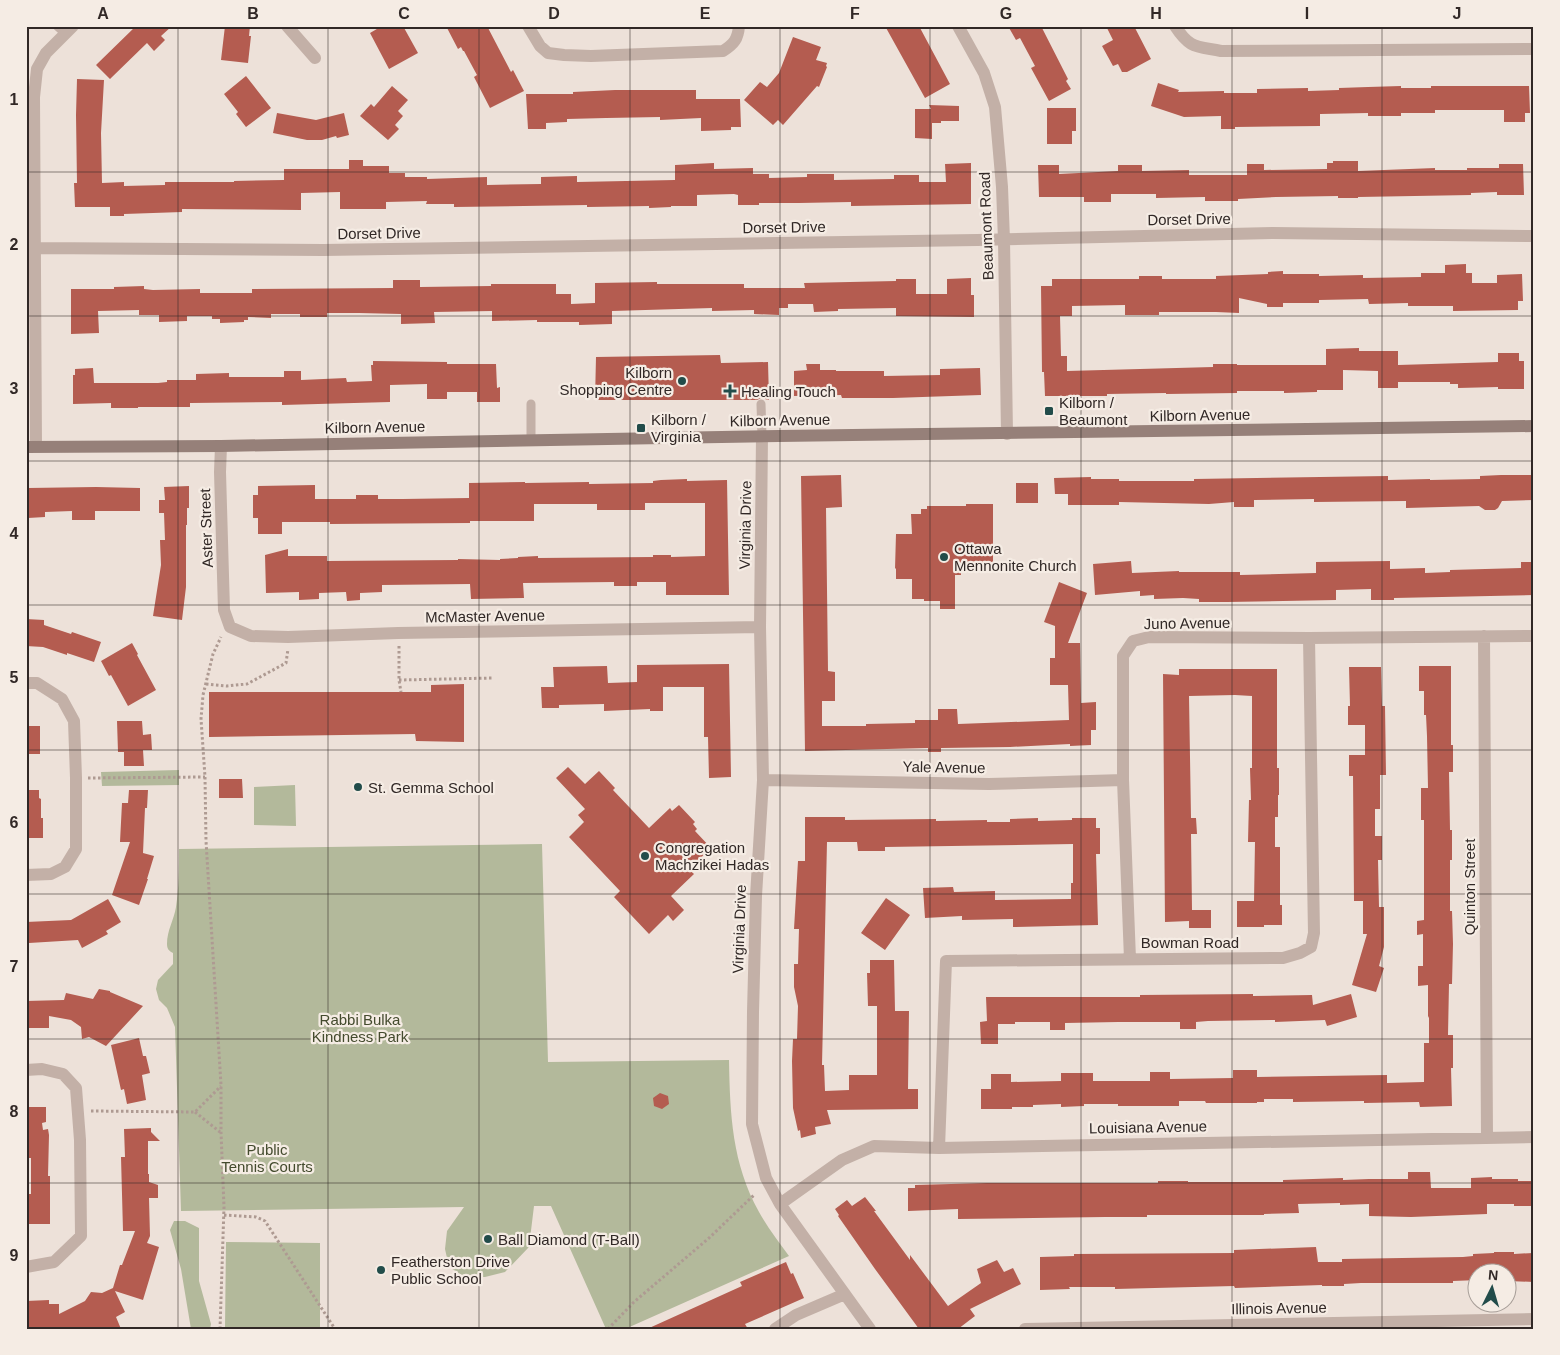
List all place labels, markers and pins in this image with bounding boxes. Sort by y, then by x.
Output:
place label: Kilborn Shopping Centre [559,364,672,398]
marker: Kilborn Shopping Centre [676,375,688,387]
place label: Healing Touch [741,383,836,400]
marker: Healing Touch [723,384,737,398]
place label: Kilborn / Beaumont [1059,394,1128,428]
marker: Kilborn / Beaumont [1043,405,1055,417]
place label: Kilborn / Virginia [651,411,707,445]
marker: Kilborn / Virginia [635,422,647,434]
place label: Ottawa Mennonite Church [954,540,1077,574]
marker: Ottawa Mennonite Church [938,551,950,563]
place label: St. Gemma School [368,779,494,796]
marker: St. Gemma School [352,781,364,793]
place label: Congregation Machzikei Hadas [655,839,769,873]
marker: Congregation Machzikei Hadas [639,850,651,862]
place label: Ball Diamond (T-Ball) [498,1231,640,1248]
marker: Ball Diamond (T-Ball) [482,1233,494,1245]
place label: Featherston Drive Public School [391,1253,510,1287]
marker: Featherston Drive Public School [375,1264,387,1276]

